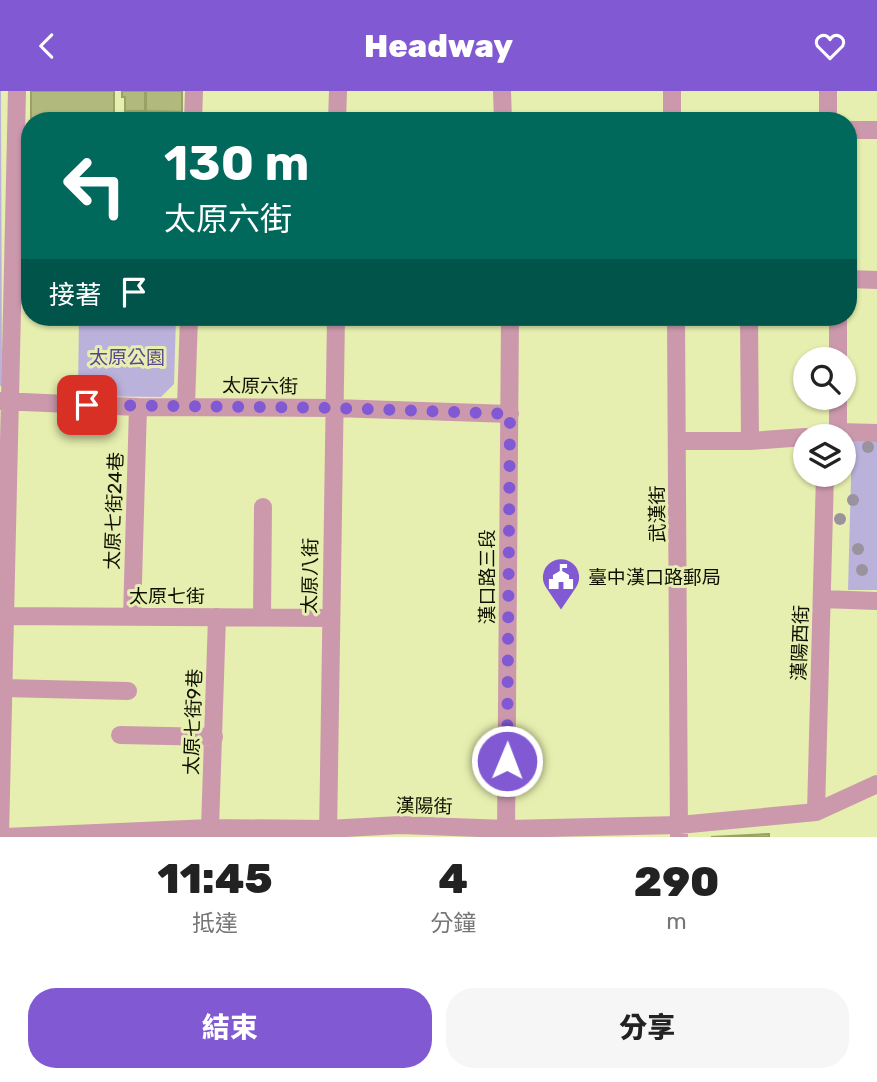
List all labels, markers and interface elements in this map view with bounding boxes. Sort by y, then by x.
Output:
icon: back [28,27,66,65]
text: Headway [364,27,513,65]
icon: heart [811,27,849,65]
text: 130 m [164,134,309,192]
icon: left [49,140,140,231]
text: 太原六街 [164,200,292,238]
icon: arrive [115,273,153,311]
text: 接著 [49,280,101,311]
park label: 太原公園 [89,346,165,369]
map controls [793,347,856,487]
button: search [793,347,856,410]
street label: 太原六街 [222,374,298,398]
pin [57,375,117,435]
icon: arrive [68,386,106,424]
button: layers [793,424,856,487]
street label: 太原七街24巷 [100,452,128,570]
street label: 武漢街 [646,485,669,543]
street label: 漢口路三段 [476,529,499,625]
street label: 太原八街 [298,538,322,614]
public building icon: 臺中漢口路郵局 [540,556,582,611]
place label: 臺中漢口路郵局 [588,566,721,589]
street label: 太原七街 [129,585,205,608]
street label: 漢陽西街 [787,605,813,681]
street label: 太原七街9巷 [180,668,206,776]
position arrow [470,724,544,798]
street label: 漢陽街 [395,794,453,818]
text: 11:45 [158,854,273,904]
text: 4 [438,854,468,904]
text: 290 [634,857,719,907]
text: m [666,907,687,935]
text: 抵達 [192,909,238,937]
text: 分鐘 [430,909,476,937]
button: 結束 [28,988,432,1068]
button: 分享 [446,988,849,1068]

